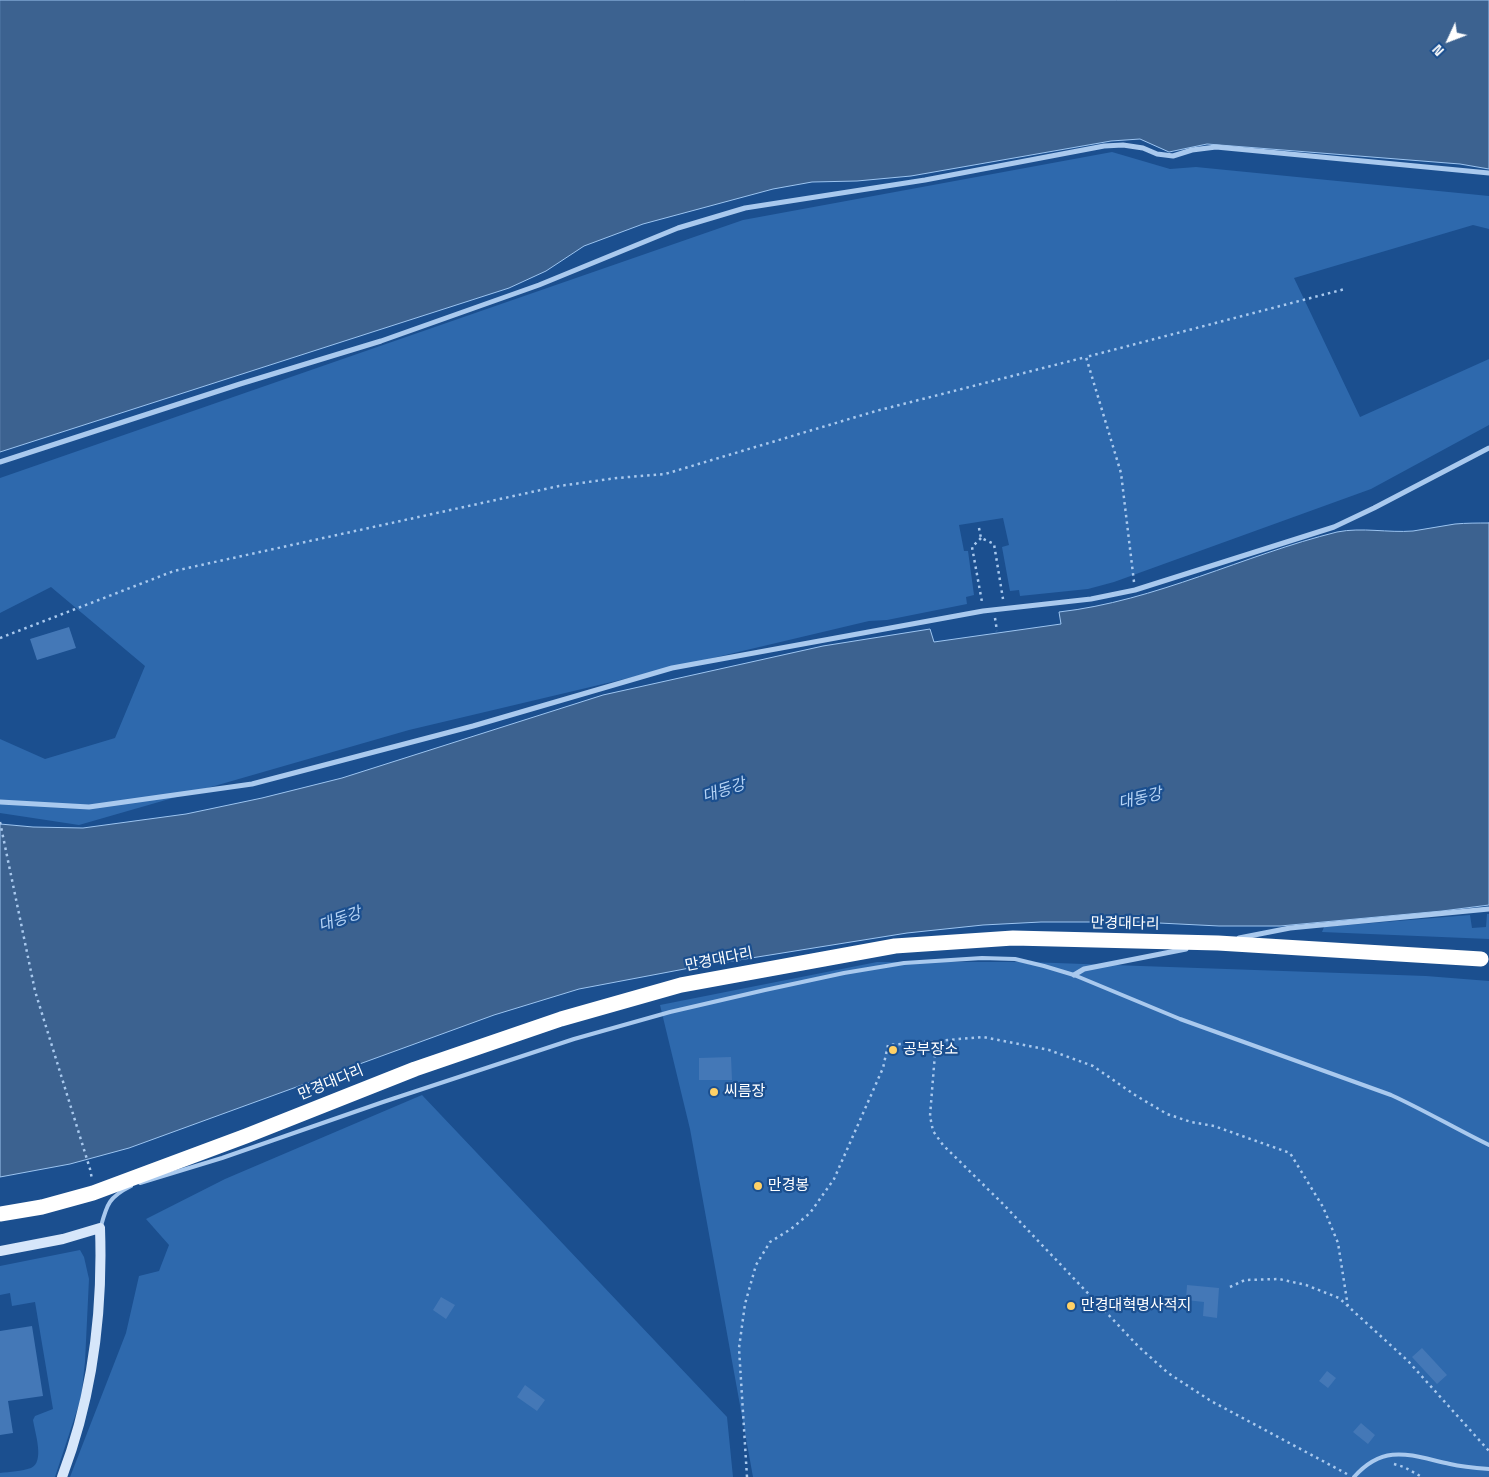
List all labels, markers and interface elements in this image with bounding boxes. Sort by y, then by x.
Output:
north arrow [1424,15,1474,65]
text: N [1428,41,1448,60]
water label: 대동강 [700,775,748,807]
water label: 대동강 [1116,785,1164,813]
water label: 대동강 [316,904,364,936]
street label: 만경대다리 [1090,914,1160,934]
street label: 만경대다리 [683,945,755,975]
place label: 공부장소 [903,1041,958,1059]
marker: 공부장소 [887,1044,899,1056]
street label: 만경대다리 [296,1062,366,1104]
place label: 씨름장 [724,1083,765,1101]
marker: 씨름장 [708,1086,720,1098]
place label: 만경봉 [768,1177,809,1195]
marker: 만경봉 [752,1180,764,1192]
place label: 만경대혁명사적지 [1081,1297,1191,1315]
marker: 만경대혁명사적지 [1065,1300,1077,1312]

